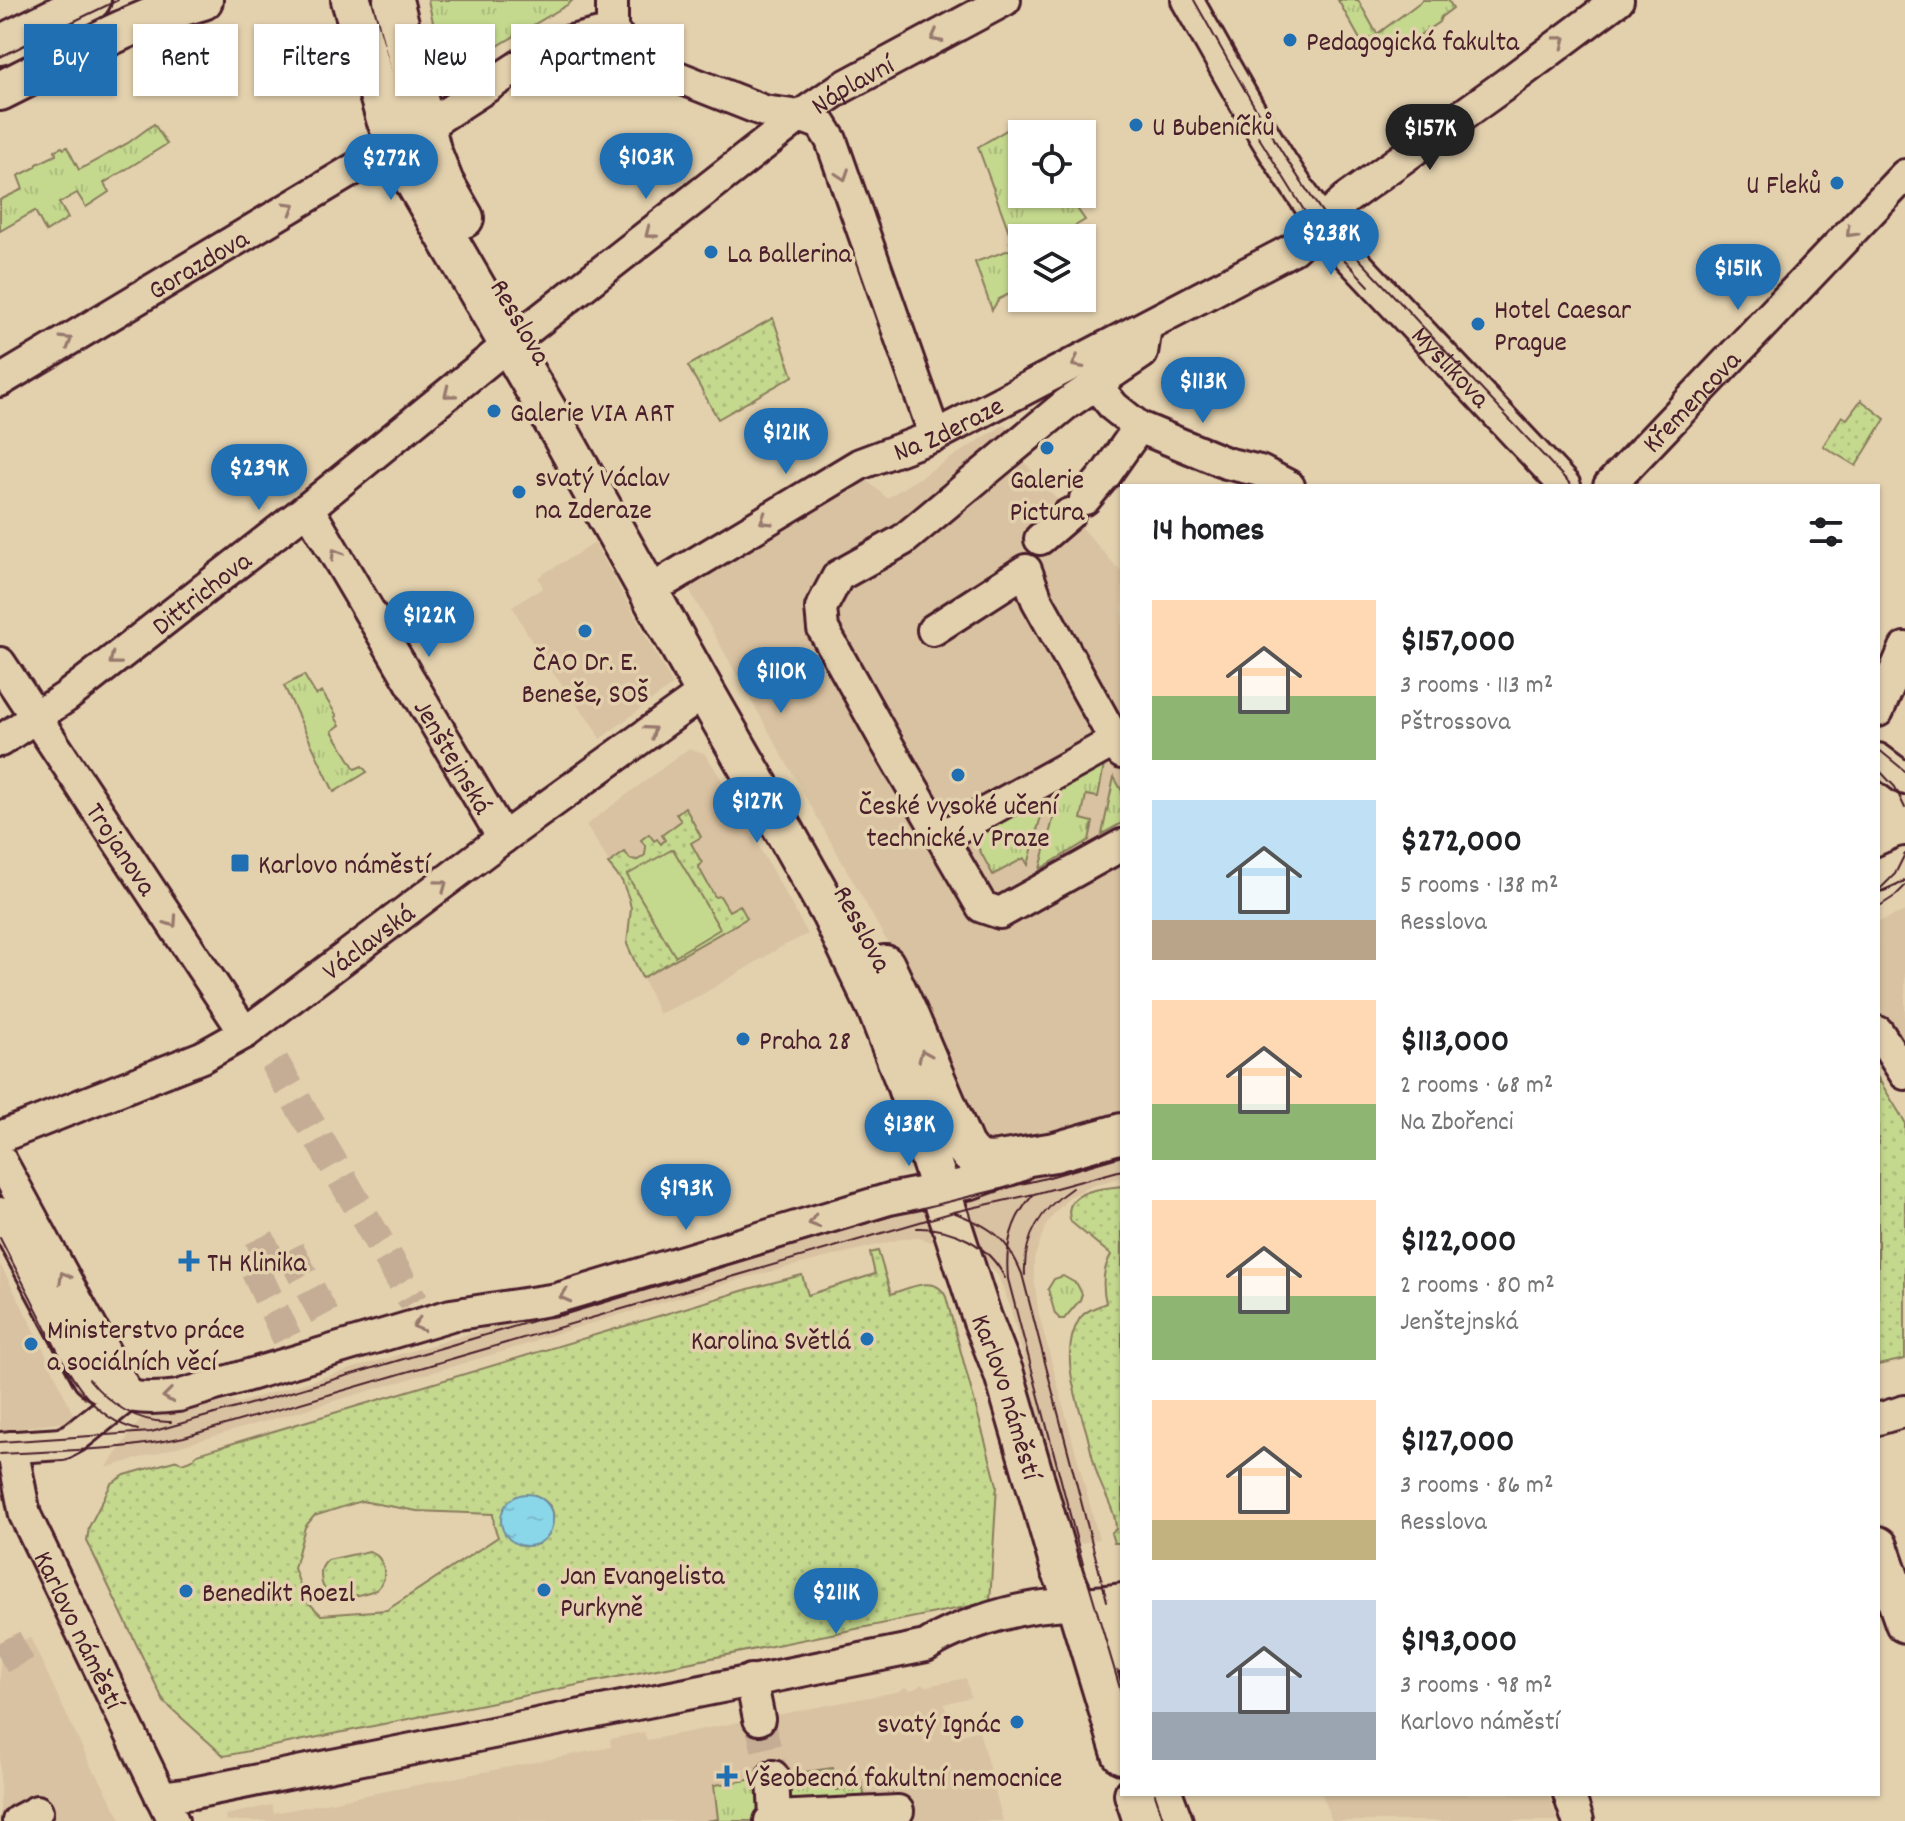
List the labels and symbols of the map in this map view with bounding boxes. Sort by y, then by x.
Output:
place label: Pedagogická fakulta [1306,25,1520,65]
one-way arrow [931,27,945,43]
marker: Pedagogická fakulta [1281,31,1299,49]
one-way arrow [1552,37,1567,51]
street label: Náplavní [805,47,904,127]
pin: $157K [1374,104,1486,172]
place label: U Bubeníčků [1152,110,1275,150]
marker: U Bubeníčků [1127,116,1145,134]
pin: $103K [590,133,702,201]
pin: $272K [335,134,447,202]
one-way arrow [833,167,850,181]
place label: U Fleků [1746,168,1821,208]
marker: U Fleků [1828,174,1846,192]
one-way arrow [281,202,296,217]
pin: $238K [1275,209,1387,277]
street label: Gorazdova [142,221,259,313]
one-way arrow [644,223,659,237]
one-way arrow [1846,223,1861,237]
place label: La Ballerina [727,237,852,277]
marker: La Ballerina [702,243,720,261]
pin: $151K [1682,244,1794,312]
street label: Resslova [477,273,559,375]
place label: Hotel Caesar Prague [1494,293,1632,365]
marker: Hotel Caesar Prague [1469,315,1487,333]
street label: Myslíkova [1399,319,1498,420]
one-way arrow [58,335,73,351]
street label: Křemencova [1635,343,1753,464]
one-way arrow [1071,353,1085,368]
pin: $113K [1147,357,1259,425]
one-way arrow [443,384,458,398]
street label: Na Zderaze [889,389,1012,475]
place label: Galerie VIA ART [510,396,674,436]
marker: Galerie VIA ART [485,402,503,420]
pin: $121K [730,408,842,476]
marker: Galerie Pictura [1038,439,1056,457]
pin: $239K [203,444,315,512]
place label: svatý Václav na Zderaze [535,461,670,533]
place label: Galerie Pictura [1009,463,1085,535]
marker: svatý Václav na Zderaze [510,483,528,501]
one-way arrow [759,511,774,526]
street label: Dittrichova [145,544,263,648]
one-way arrow [330,548,345,563]
pin: $122K [373,591,485,659]
marker: ČAO Dr. E. Beneše, SOŠ [576,622,594,640]
place label: ČAO Dr. E. Beneše, SOŠ [522,645,648,717]
pin: $110K [725,647,837,715]
one-way arrow [108,650,123,664]
street label: Jenštejnská [400,693,500,824]
one-way arrow [642,726,657,741]
marker: České vysoké učení technické v Praze [949,766,967,784]
pin: $127K [701,777,813,845]
place label: České vysoké učení technické v Praze [859,789,1059,861]
street label: Trojanova [73,796,164,906]
place label: Karlovo náměstí [258,848,431,888]
marker: Karlovo náměstí [229,852,251,874]
one-way arrow [433,880,447,894]
street label: Resslova [820,880,900,982]
street label: Václavská [316,896,425,993]
one-way arrow [162,914,177,928]
place label: Praha 28 [759,1024,851,1064]
marker: Praha 28 [734,1030,752,1048]
one-way arrow [918,1049,934,1063]
pin: $138K [853,1100,965,1168]
pin: $193K [630,1164,742,1232]
one-way arrow [808,1213,821,1229]
place label: TH Klinika [207,1246,307,1286]
marker: TH Klinika [178,1250,200,1272]
one-way arrow [59,1271,74,1285]
one-way arrow [558,1287,572,1304]
street label: Karlovo náměstí [958,1309,1049,1487]
place label: Ministerstvo práce a sociálních věcí [47,1313,245,1385]
one-way arrow [411,1316,425,1332]
place label: Karolina Světlá [691,1324,851,1364]
marker: Karolina Světlá [858,1330,876,1348]
marker: Ministerstvo práce a sociálních věcí [22,1335,40,1353]
one-way arrow [161,1388,174,1405]
street label: Karlovo náměstí [20,1545,132,1719]
place label: Jan Evangelista Purkyně [560,1559,726,1631]
pin: $211K [780,1568,892,1636]
place label: Benedikt Roezl [202,1576,355,1616]
marker: Jan Evangelista Purkyně [535,1581,553,1599]
marker: Benedikt Roezl [177,1582,195,1600]
place label: svatý Ignác [877,1707,1001,1747]
marker: svatý Ignác [1008,1713,1026,1731]
place label: Všeobecná fakultní nemocnice [745,1761,1062,1801]
marker: Všeobecná fakultní nemocnice [716,1765,738,1787]

